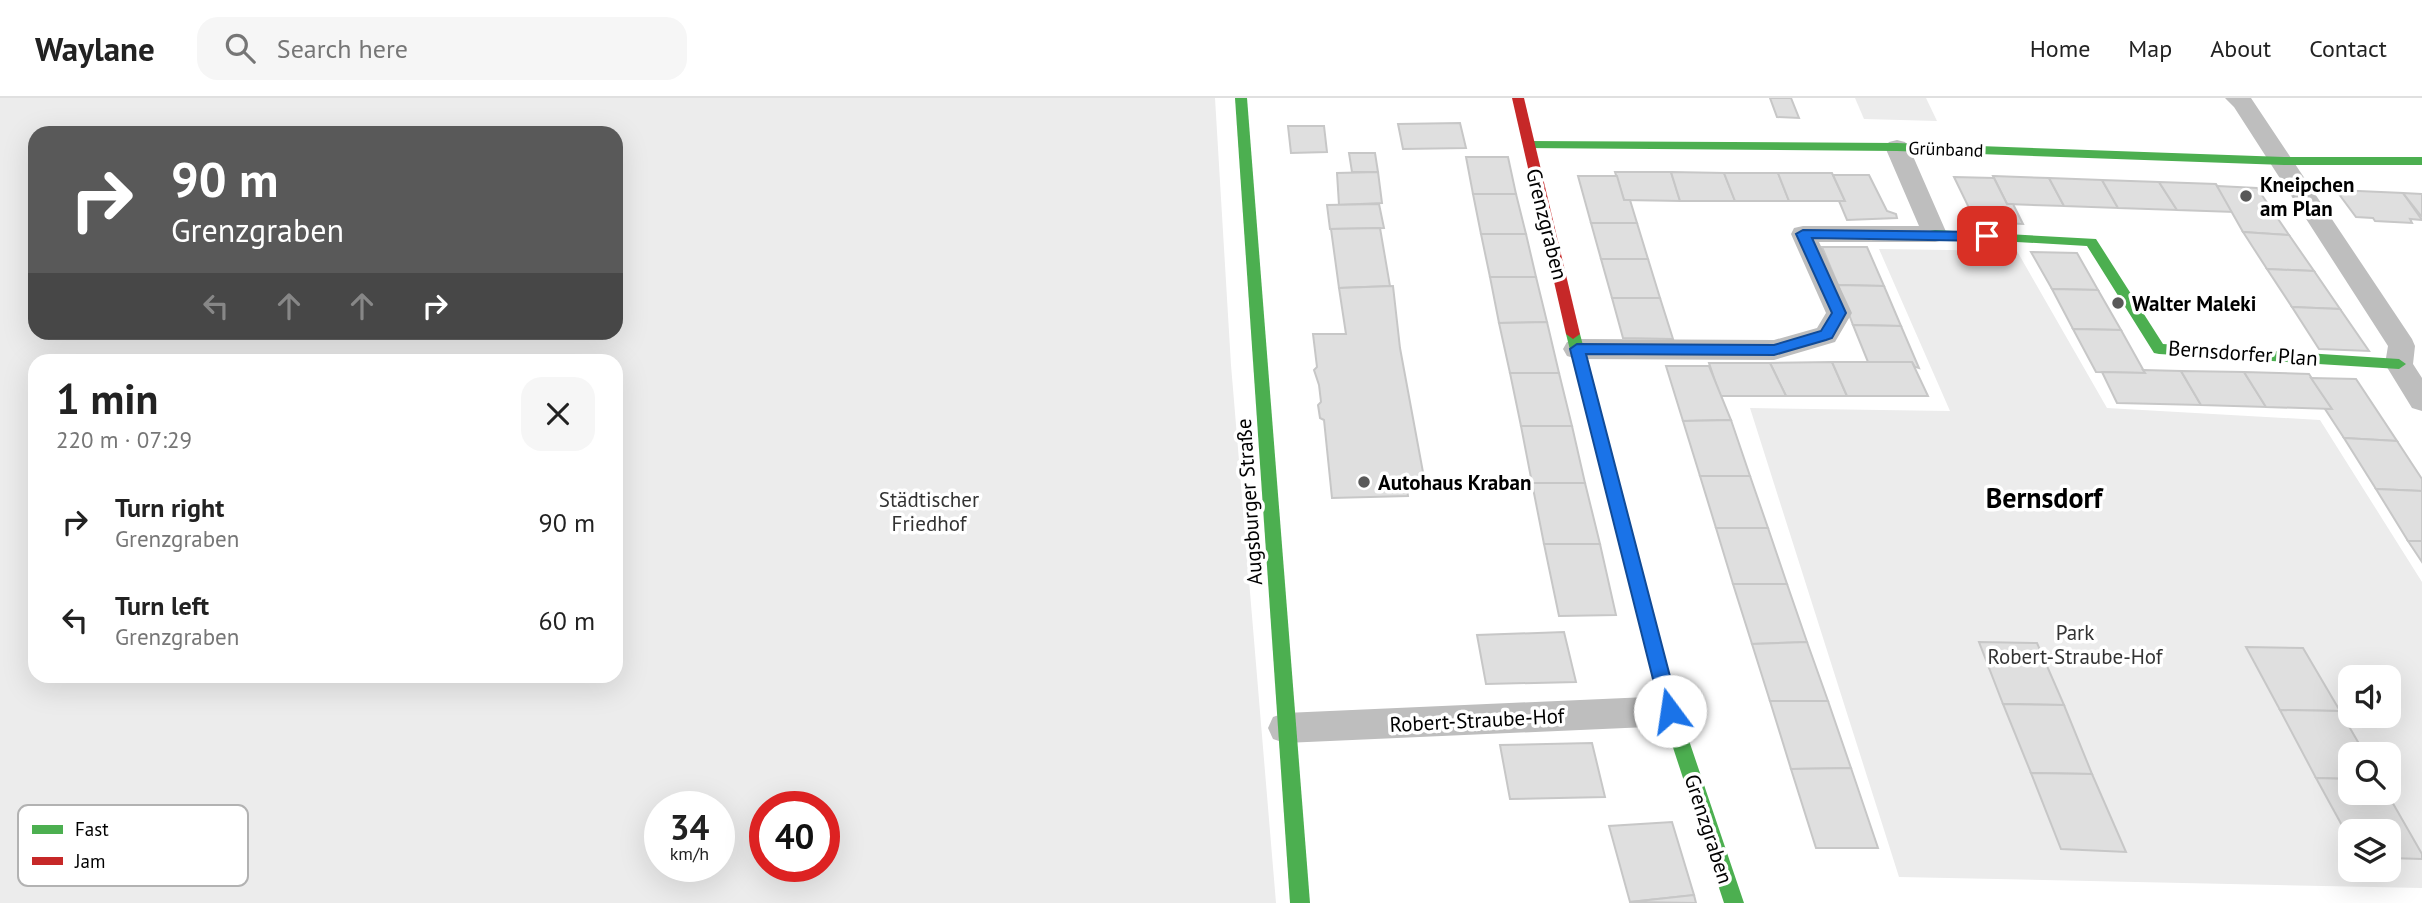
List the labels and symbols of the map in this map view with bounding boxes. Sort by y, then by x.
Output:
street label: Grünband [1908,136,1984,162]
street label: Grenzgraben [1520,166,1574,282]
place label: Kneipchen am Plan [2260,171,2354,222]
marker: Kneipchen am Plan [2238,188,2254,204]
pin [1957,206,2017,266]
place label: Walter Maleki [2132,290,2256,317]
marker: Walter Maleki [2110,295,2126,311]
street label: Bernsdorfer Plan [2167,334,2319,372]
street label: Augsburger Straße [1230,418,1268,586]
place label: Autohaus Kraban [1378,469,1531,496]
marker: Autohaus Kraban [1356,474,1372,490]
district label: Bernsdorf [1986,479,2104,516]
park label: Städtischer Friedhof [879,486,979,537]
park label: Park Robert-Straube-Hof [1987,619,2164,670]
position arrow [1633,674,1707,748]
street label: Robert-Straube-Hof [1389,702,1566,738]
street label: Grenzgraben [1679,771,1739,887]
speed limit sign: 40 [749,791,840,882]
legend [18,805,248,886]
text: Fast [75,817,109,841]
text: Jam [74,849,105,873]

